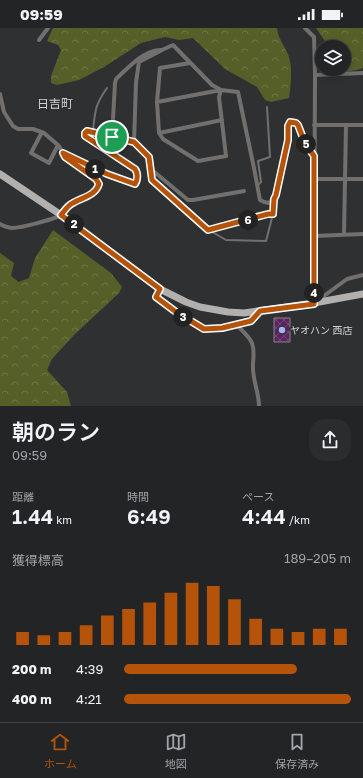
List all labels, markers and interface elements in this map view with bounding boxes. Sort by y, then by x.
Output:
text: 09:59 [20,5,63,23]
map controls [315,40,351,76]
button: layers [315,40,351,76]
district label: 日吉町 [37,96,73,111]
pin [95,120,129,154]
icon: arrive [101,126,123,148]
pin: 5 [296,134,316,154]
text: 5 [303,137,309,150]
pin: 1 [85,159,105,179]
text: 1 [92,162,98,175]
pin: 6 [238,210,258,230]
text: 6 [245,213,252,226]
pin: 2 [64,214,84,234]
text: 2 [71,217,77,230]
pin: 4 [304,283,324,303]
text: 4 [311,286,317,299]
pin: 3 [173,307,193,327]
text: 3 [180,310,186,323]
place label: ヤオハン 西店 [290,324,353,336]
marker: ヤオハン 西店 [277,325,287,335]
text: 朝のラン [12,418,100,445]
button: share [309,419,351,461]
text: 09:59 [12,447,47,463]
text: 距離 [12,490,34,503]
text: 時間 [127,490,149,503]
text: ペース [242,490,274,503]
text: 1.44 [12,504,53,528]
text: 6:49 [127,504,171,528]
text: 4:44 [242,504,286,528]
text: km [53,513,72,526]
text: /km [286,513,310,526]
text: 189–205 m [284,550,351,566]
text: 獲得標高 [12,552,64,568]
text: 200 m [12,661,51,677]
text: 4:39 [76,661,103,677]
text: 400 m [12,691,52,707]
text: 4:21 [76,691,102,707]
tab: ホーム [44,731,77,771]
tab: 地図 [165,731,187,771]
tab: 保存済み [275,731,319,771]

